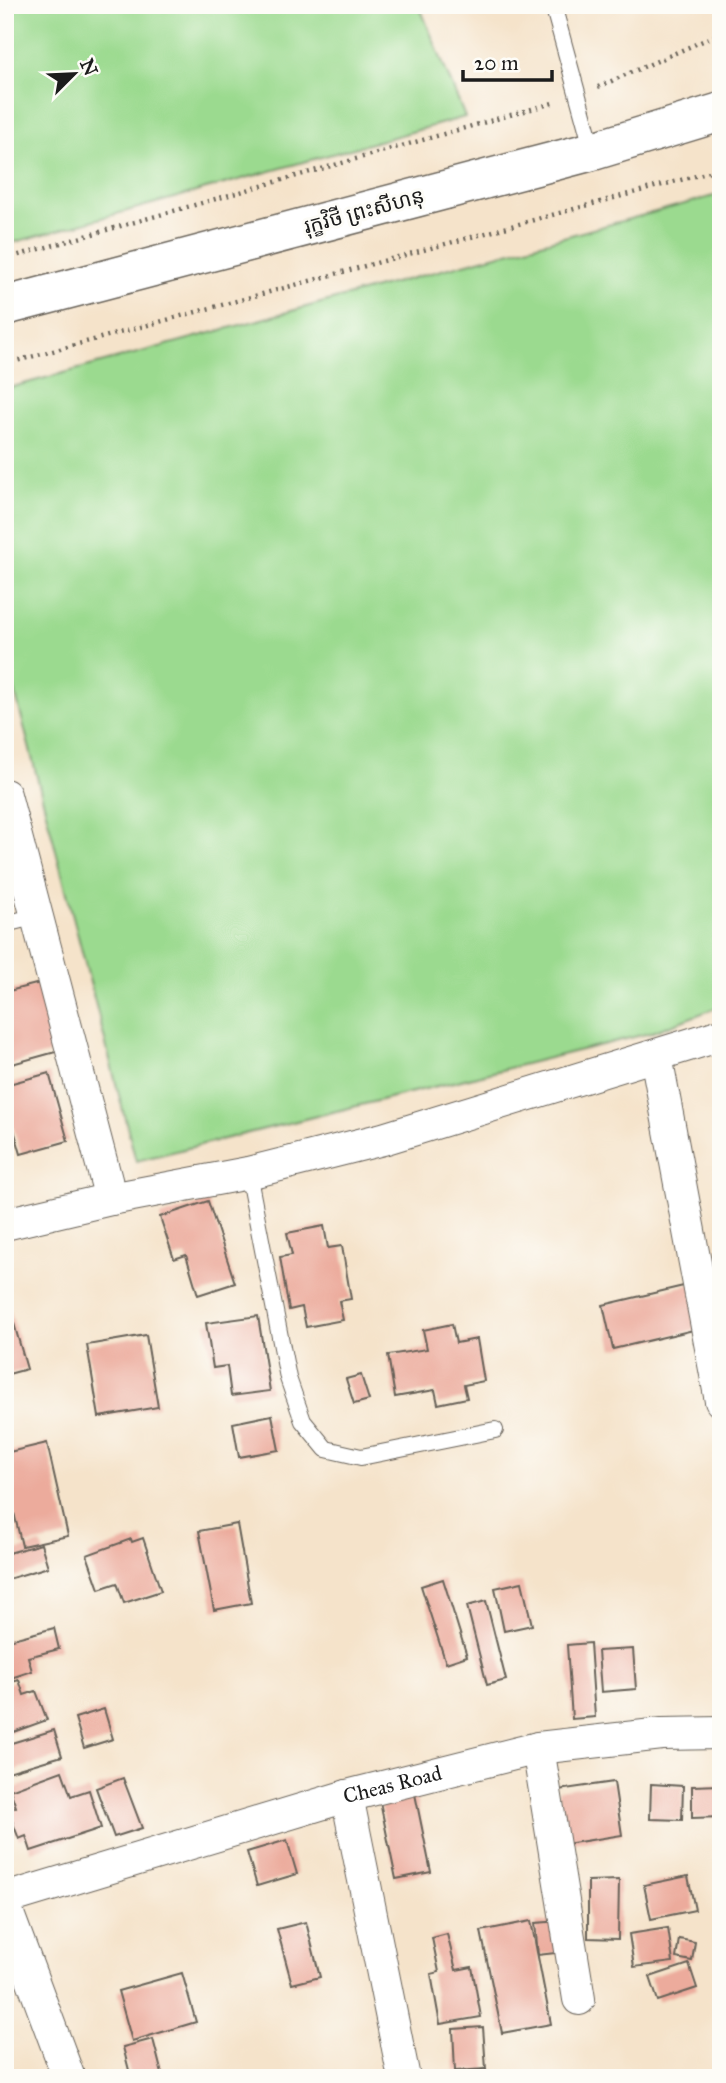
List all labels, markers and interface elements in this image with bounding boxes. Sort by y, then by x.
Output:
north arrow [38,38,108,108]
scale bar [463,38,553,82]
text: 20 m [474,50,519,76]
text: N [75,55,103,79]
street label: រុក្ខវិថី ព្រះសីហនុ [301,182,427,240]
street label: Cheas Road [340,1760,445,1809]

